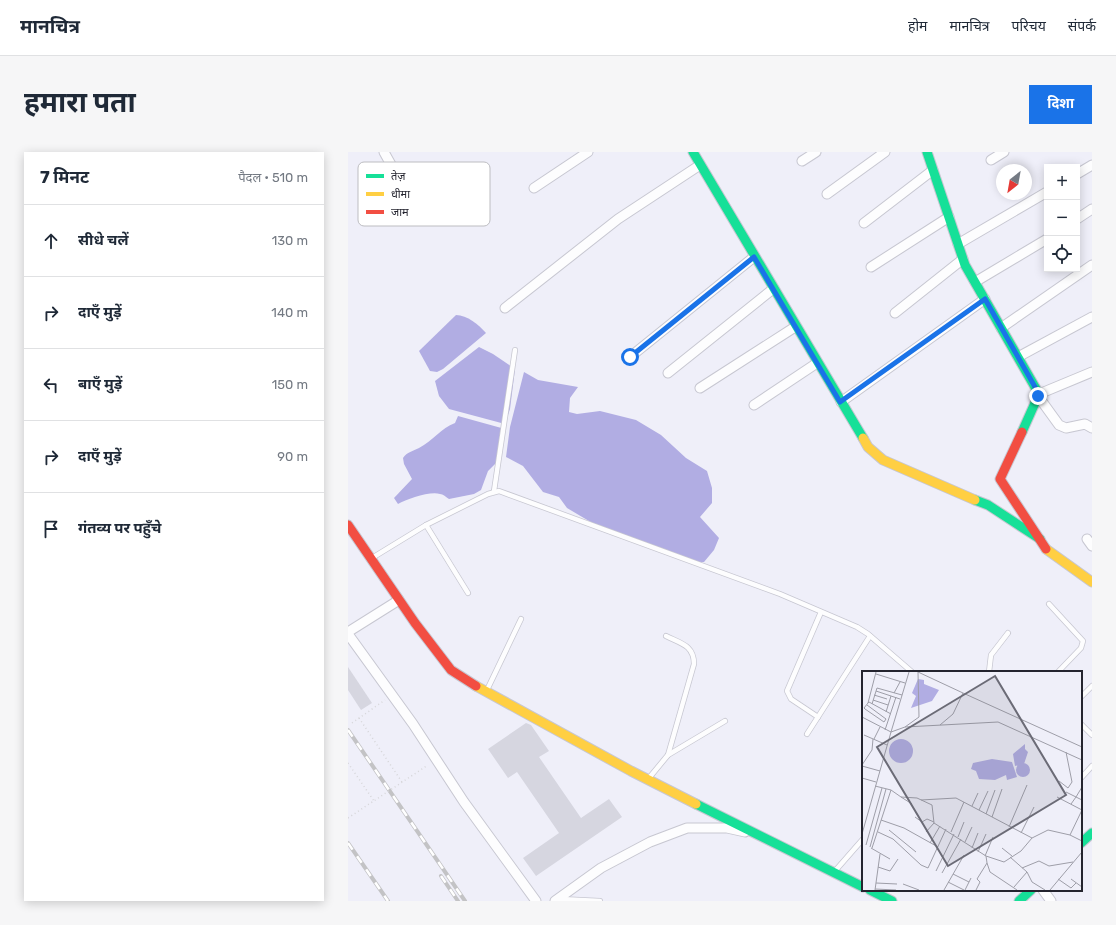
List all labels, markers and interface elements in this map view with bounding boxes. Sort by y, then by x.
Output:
text: मानचित्र [20,15,80,38]
text: होम [908,18,927,35]
text: मानचित्र [949,18,990,35]
text: परिचय [1012,18,1046,35]
text: संपर्क [1068,18,1096,35]
button: दिशा [1029,85,1092,124]
text: हमारा पता [24,86,136,119]
legend [358,162,490,226]
north arrow [996,164,1032,200]
map controls [1044,164,1080,272]
button: + [1044,164,1080,200]
text: 7 मिनट [40,167,89,187]
text: पैदल · 510 m [238,170,308,185]
text: तेज़ [391,170,406,183]
text: धीमा [391,188,410,201]
button: − [1044,200,1080,236]
text: जाम [391,206,409,219]
icon: ahead [40,230,62,252]
text: सीधे चलें [78,231,128,249]
text: 130 m [272,233,308,248]
button: locate [1044,236,1080,272]
icon: right [40,302,62,324]
text: दाएँ मुड़ें [78,303,121,321]
text: 140 m [271,305,308,320]
route start [621,348,639,366]
icon: left [40,374,62,396]
text: बाएँ मुड़ें [78,375,122,393]
text: 150 m [272,377,308,392]
route end [1029,387,1047,405]
icon: right [40,446,62,468]
text: दाएँ मुड़ें [78,447,121,465]
text: 90 m [277,449,308,464]
icon: arrive [40,518,62,540]
text: गंतव्य पर पहुँचे [78,519,162,537]
inset map [862,671,1082,891]

